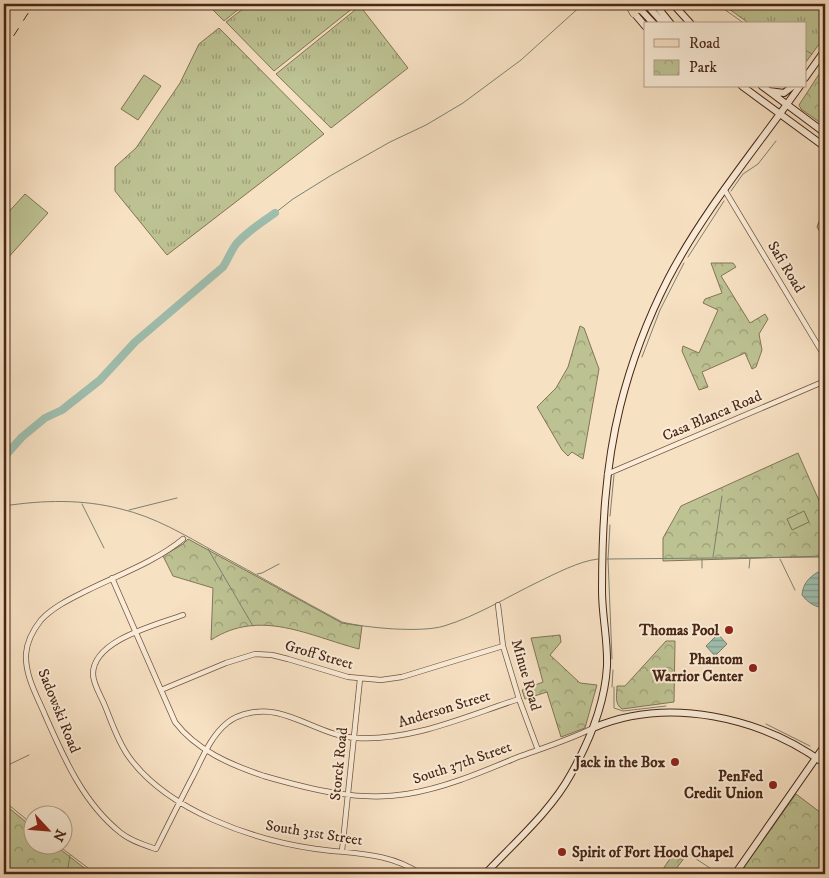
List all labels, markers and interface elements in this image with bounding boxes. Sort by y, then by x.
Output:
legend [644,22,806,88]
text: Road [689,34,721,53]
text: Park [689,58,718,77]
street label: Safi Road [763,238,809,297]
street label: Casa Blanca Road [659,386,765,445]
place label: Thomas Pool [638,621,719,640]
marker: Thomas Pool [723,624,735,636]
street label: Groff Street [283,636,356,674]
street label: Minue Road [507,637,545,713]
place label: Phantom Warrior Center [651,650,744,686]
marker: Phantom Warrior Center [747,662,759,674]
street label: Sadowski Road [33,666,85,756]
street label: Anderson Street [396,686,493,732]
street label: Storck Road [326,726,352,802]
street label: South 37th Street [410,737,514,789]
place label: Jack in the Box [573,753,666,772]
marker: Jack in the Box [669,756,681,768]
place label: PenFed Credit Union [684,767,764,803]
marker: PenFed Credit Union [767,779,779,791]
north arrow [22,806,72,856]
street label: South 31st Street [264,816,364,850]
text: N [48,826,69,845]
place label: Spirit of Fort Hood Chapel [572,843,734,862]
marker: Spirit of Fort Hood Chapel [556,846,568,858]

